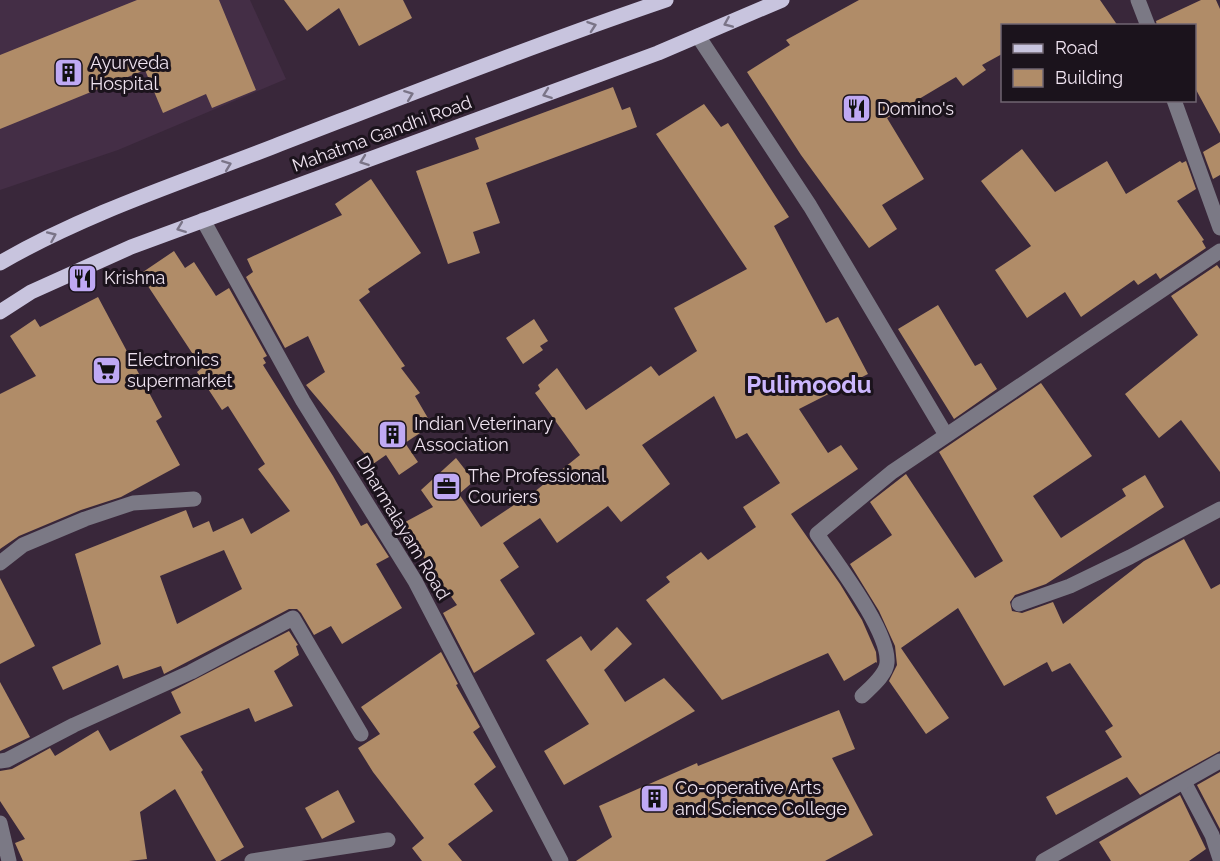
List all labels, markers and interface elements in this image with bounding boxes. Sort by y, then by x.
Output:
one-way arrow [724,16,735,28]
one-way arrow [586,20,597,33]
legend [1001,24,1196,102]
text: Road [1055,37,1098,58]
place label: Ayurveda Hospital [90,52,169,94]
building icon: Ayurveda Hospital [53,57,85,89]
text: Building [1055,67,1123,88]
one-way arrow [542,87,553,100]
one-way arrow [404,89,414,102]
street label: Mahatma Gandhi Road [289,91,474,176]
restaurant icon: Domino's [840,93,872,125]
place label: Domino's [877,98,954,119]
one-way arrow [359,154,370,167]
one-way arrow [222,159,232,172]
one-way arrow [176,221,186,234]
one-way arrow [45,231,56,243]
restaurant icon: Krishna [67,262,99,294]
place label: Krishna [104,267,165,288]
place label: Electronics supermarket [127,349,233,391]
supermarket icon: Electronics supermarket [90,354,122,386]
district label: Pulimoodu [746,370,872,399]
place label: Indian Veterinary Association [414,413,553,455]
building icon: Indian Veterinary Association [377,418,409,450]
street label: Dharmalayam Road [352,452,455,603]
place label: The Professional Couriers [468,465,606,507]
office icon: The Professional Couriers [431,470,463,502]
place label: Co-operative Arts and Science College [675,777,847,819]
building icon: Co-operative Arts and Science College [638,782,670,814]

